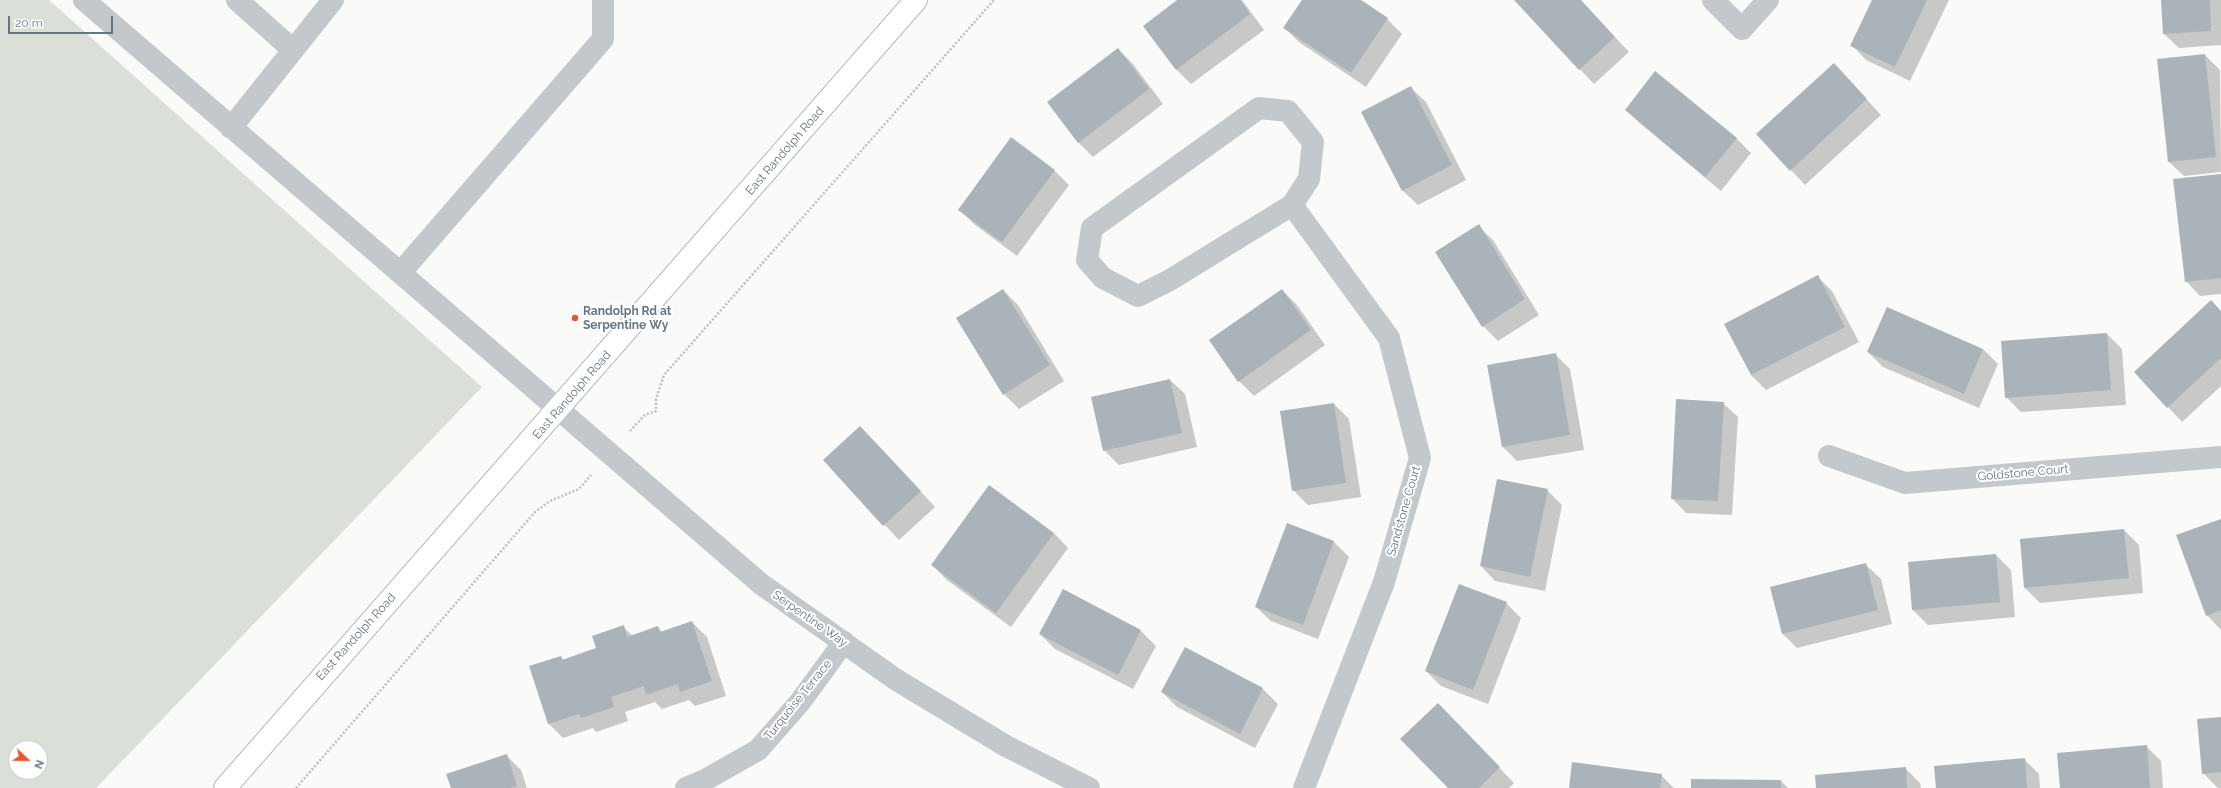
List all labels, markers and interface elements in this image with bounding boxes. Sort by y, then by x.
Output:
scale bar [10,8,115,34]
text: 20 m [15,16,43,30]
street label: East Randolph Road [743,104,827,198]
place label: Randolph Rd at Serpentine Wy [583,304,671,332]
marker: Randolph Rd at Serpentine Wy [570,313,580,323]
street label: East Randolph Road [530,348,614,442]
street label: Goldstone Court [1977,462,2069,484]
street label: Sandstone Court [1384,464,1424,558]
street label: Serpentine Way [770,588,850,650]
street label: East Randolph Road [313,591,399,683]
street label: Turquoise Terrace [761,657,835,743]
north arrow [8,740,48,780]
text: N [31,758,46,771]

